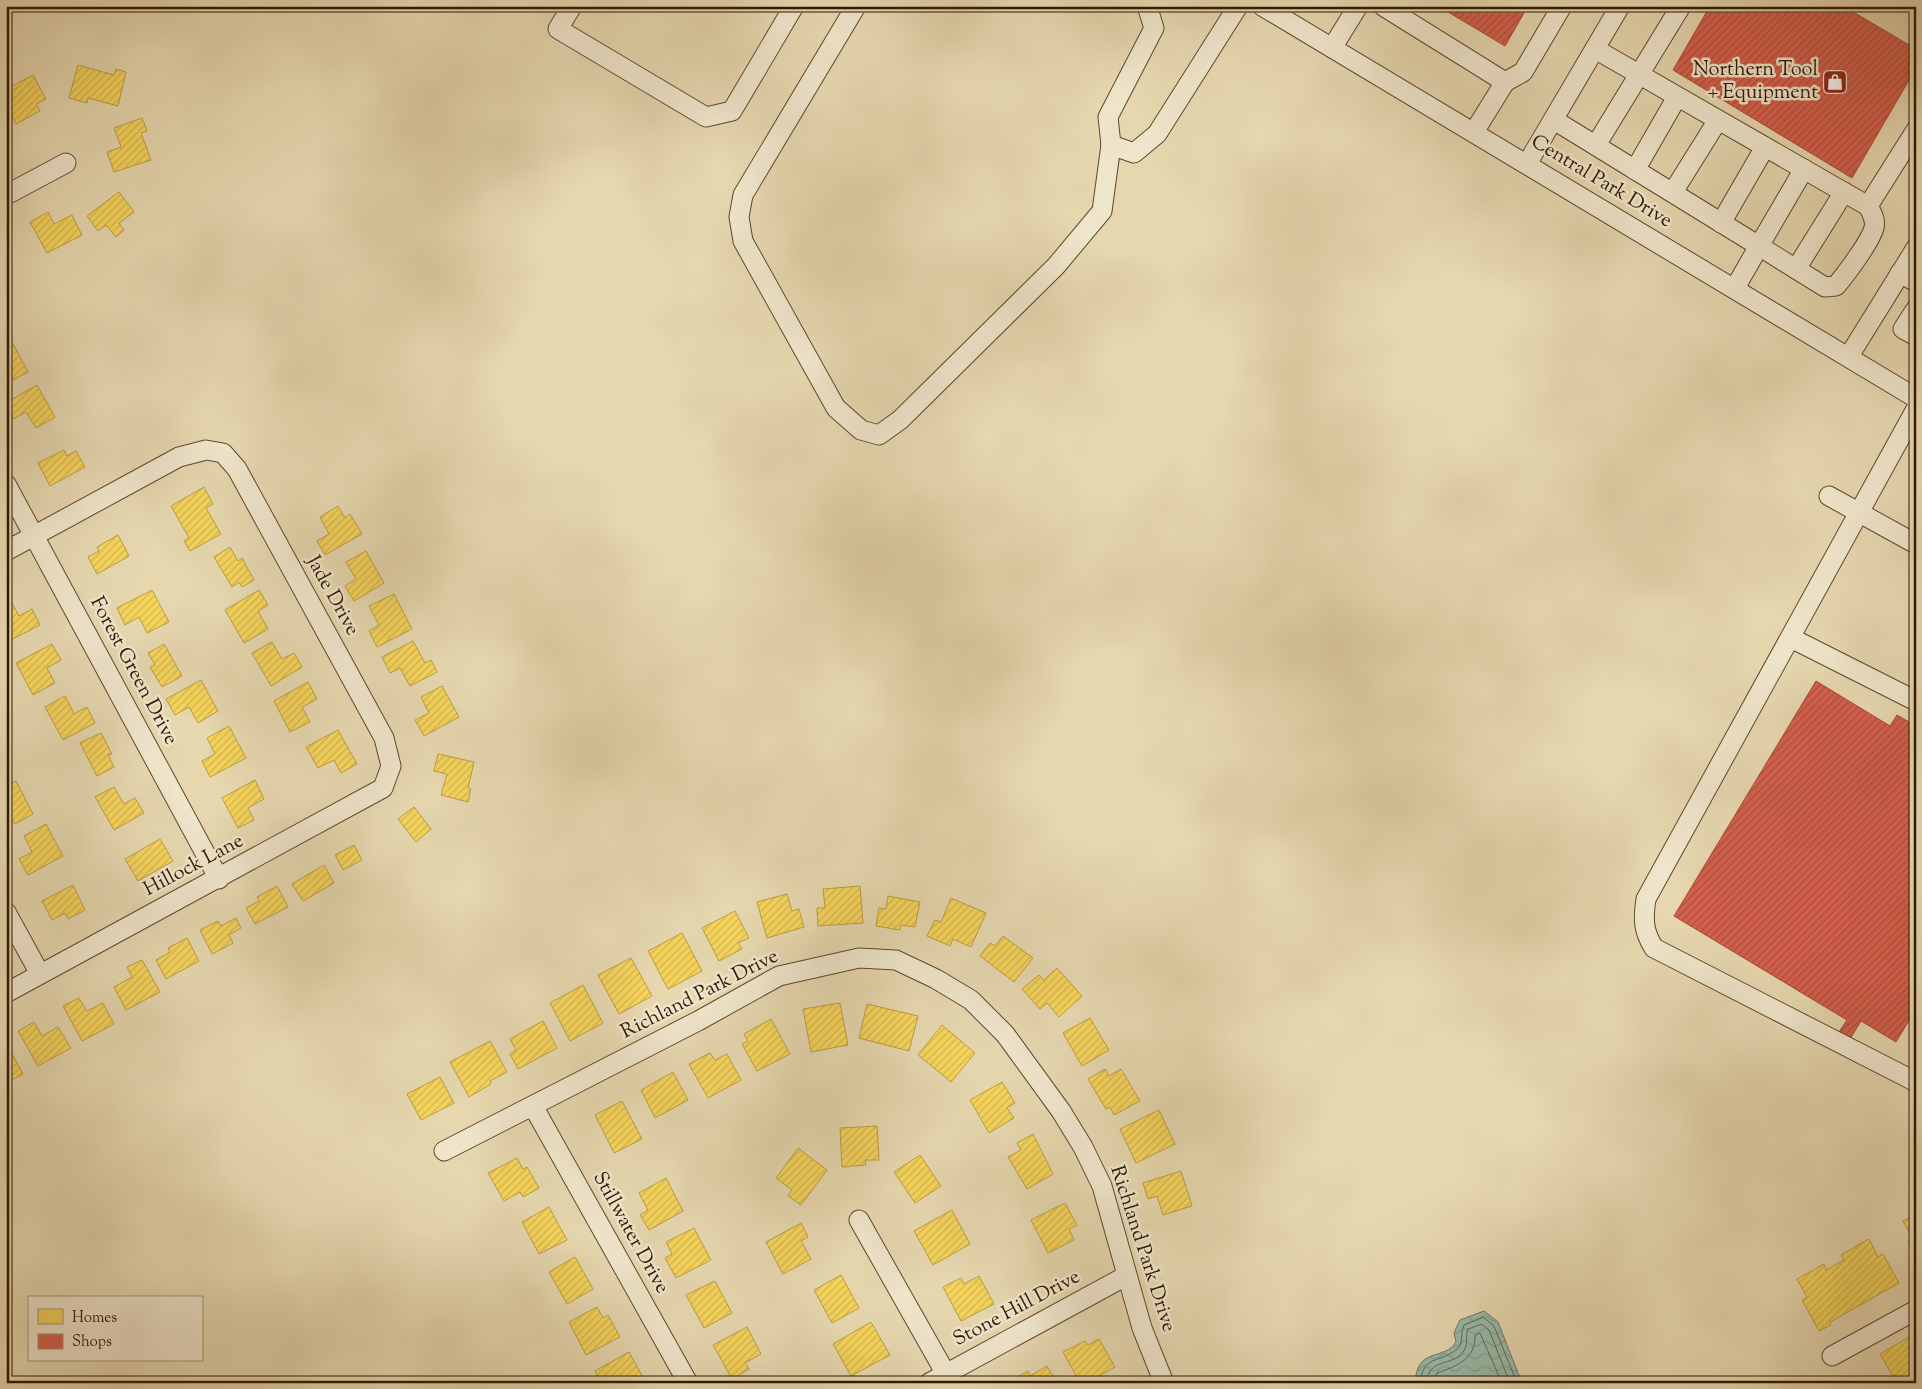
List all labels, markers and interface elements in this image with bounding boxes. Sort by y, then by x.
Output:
place label: Northern Tool + Equipment [1693,56,1818,108]
shop icon: Northern Tool + Equipment [1822,69,1848,95]
street label: Central Park Drive [1525,128,1677,236]
street label: Jade Drive [298,550,366,641]
street label: Forest Green Drive [82,592,184,750]
street label: Hillock Lane [139,827,249,905]
street label: Richland Park Drive [616,943,784,1047]
street label: Richland Park Drive [1101,1162,1183,1336]
street label: Stillwater Drive [584,1167,676,1299]
street label: Stone Hill Drive [948,1263,1086,1355]
legend [28,1296,202,1362]
text: Homes [72,1308,117,1329]
text: Shops [72,1332,112,1353]

